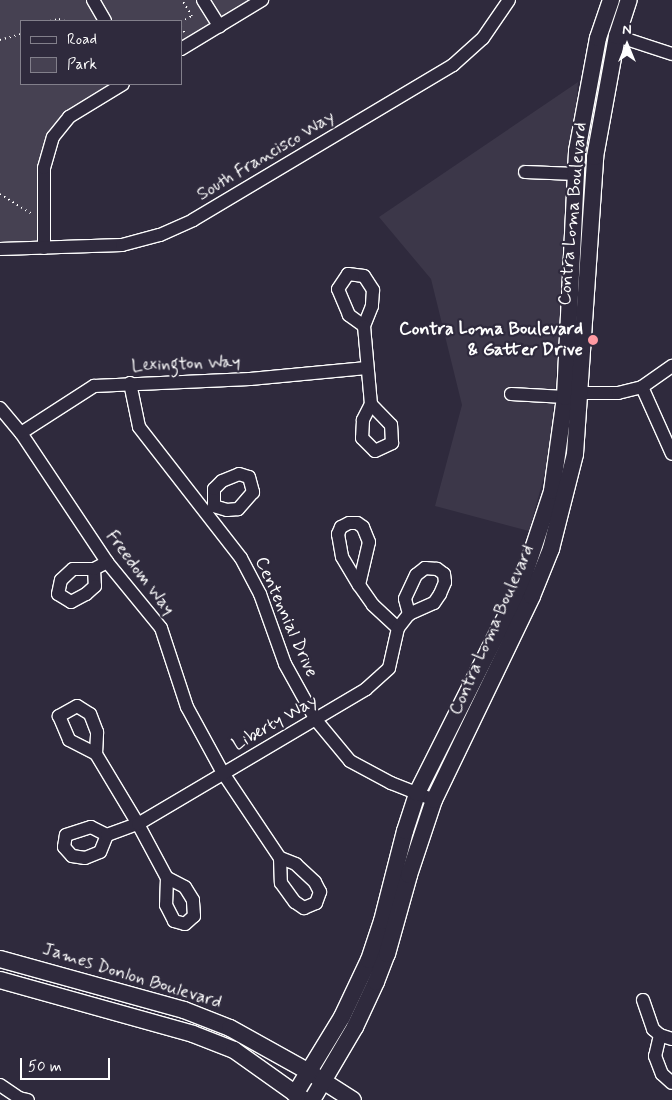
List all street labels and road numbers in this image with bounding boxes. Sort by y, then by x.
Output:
street label: South Francisco Way [193,106,339,206]
street label: Contra Loma Boulevard [554,123,592,305]
street label: Lexington Way [130,351,242,377]
street label: Freedom Way [100,525,180,621]
street label: Contra Loma Boulevard [445,543,539,717]
street label: Centennial Drive [250,553,322,681]
street label: Liberty Way [229,690,321,756]
street label: James Donlon Boulevard [41,939,223,1013]

